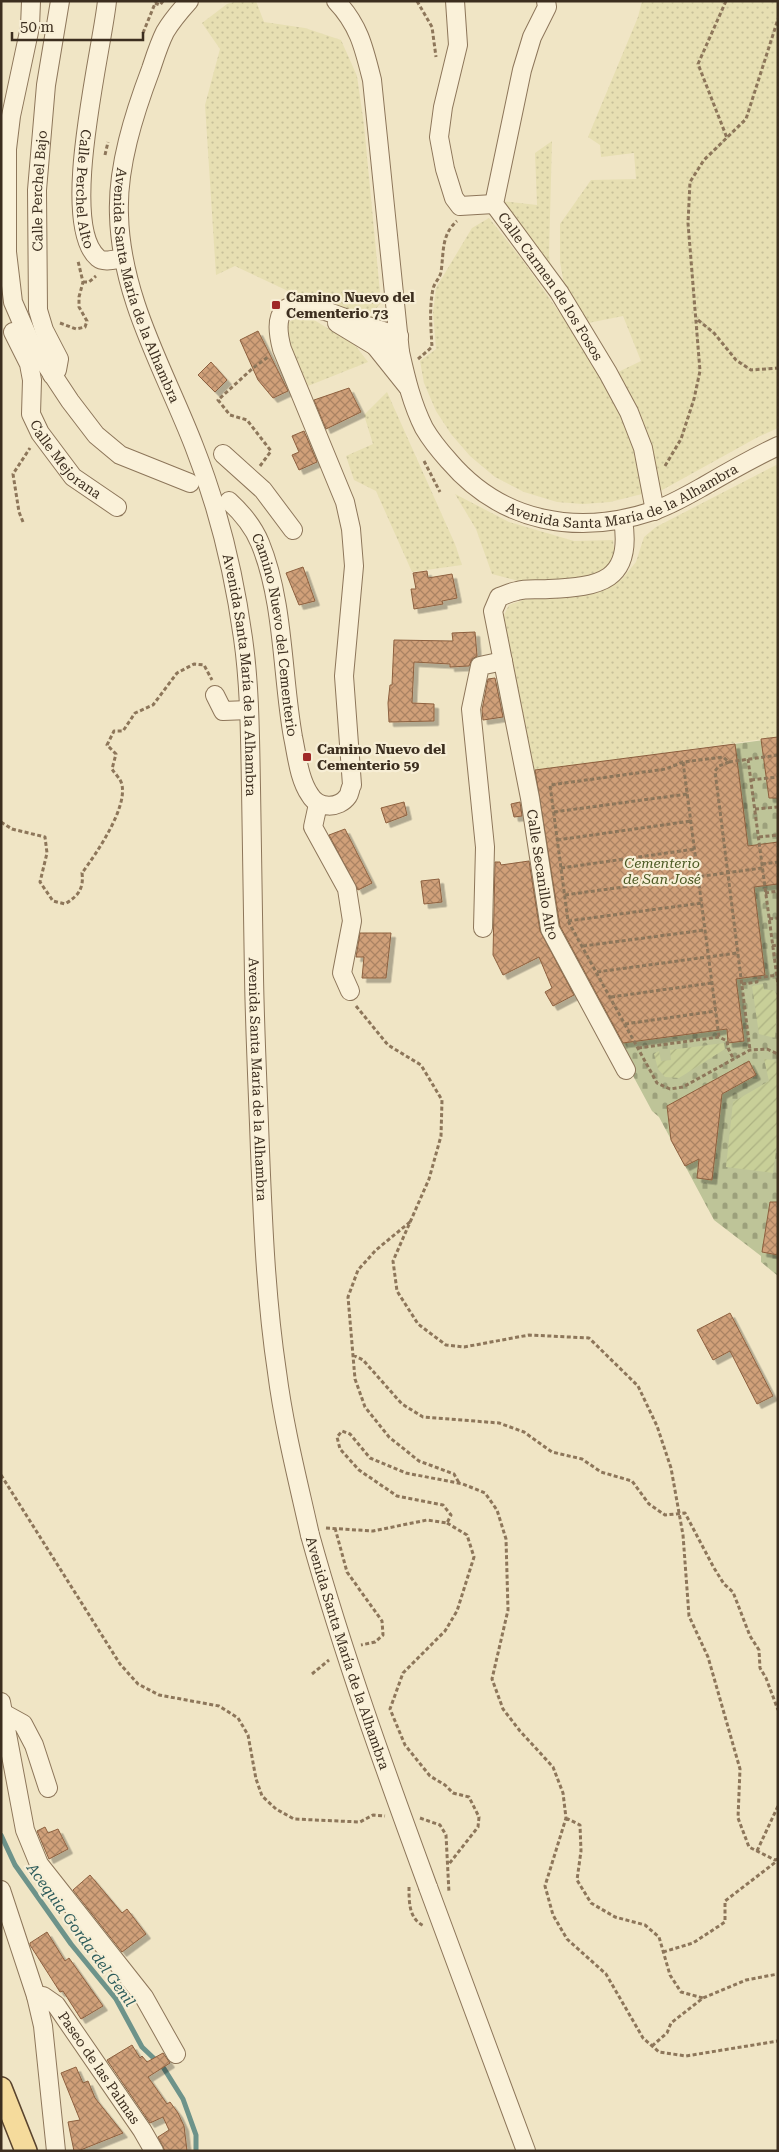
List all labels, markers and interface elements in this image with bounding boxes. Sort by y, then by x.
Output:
scale bar [12,10,144,42]
text: 50 m [20,18,55,36]
street label: Calle Perchel Alto [73,128,98,251]
street label: Calle Perchel Bajo [29,130,50,252]
street label: Avenida Santa María de la Alhambra [111,167,183,406]
street label: Calle Carmen de los Fosos [495,209,607,364]
place label: Camino Nuevo del Cementerio 73 [286,289,415,321]
marker: Camino Nuevo del Cementerio 73 [270,299,282,311]
street label: Calle Mejorana [27,417,105,502]
street label: Avenida Santa María de la Alhambra [504,460,741,531]
street label: Camino Nuevo del Cementerio [249,530,301,738]
street label: Avenida Santa María de la Alhambra [220,552,259,797]
place label: Camino Nuevo del Cementerio 59 [317,741,446,773]
marker: Camino Nuevo del Cementerio 59 [301,751,313,763]
street label: Calle Secanillo Alto [524,808,562,942]
park label: Cementerio de San José [623,855,701,887]
street label: Avenida Santa María de la Alhambra [246,957,270,1202]
street label: Avenida Santa María de la Alhambra [303,1535,393,1772]
water label: Acequia Gorda del Genil [22,1859,139,2011]
street label: Paseo de las Palmas [55,2009,144,2127]

